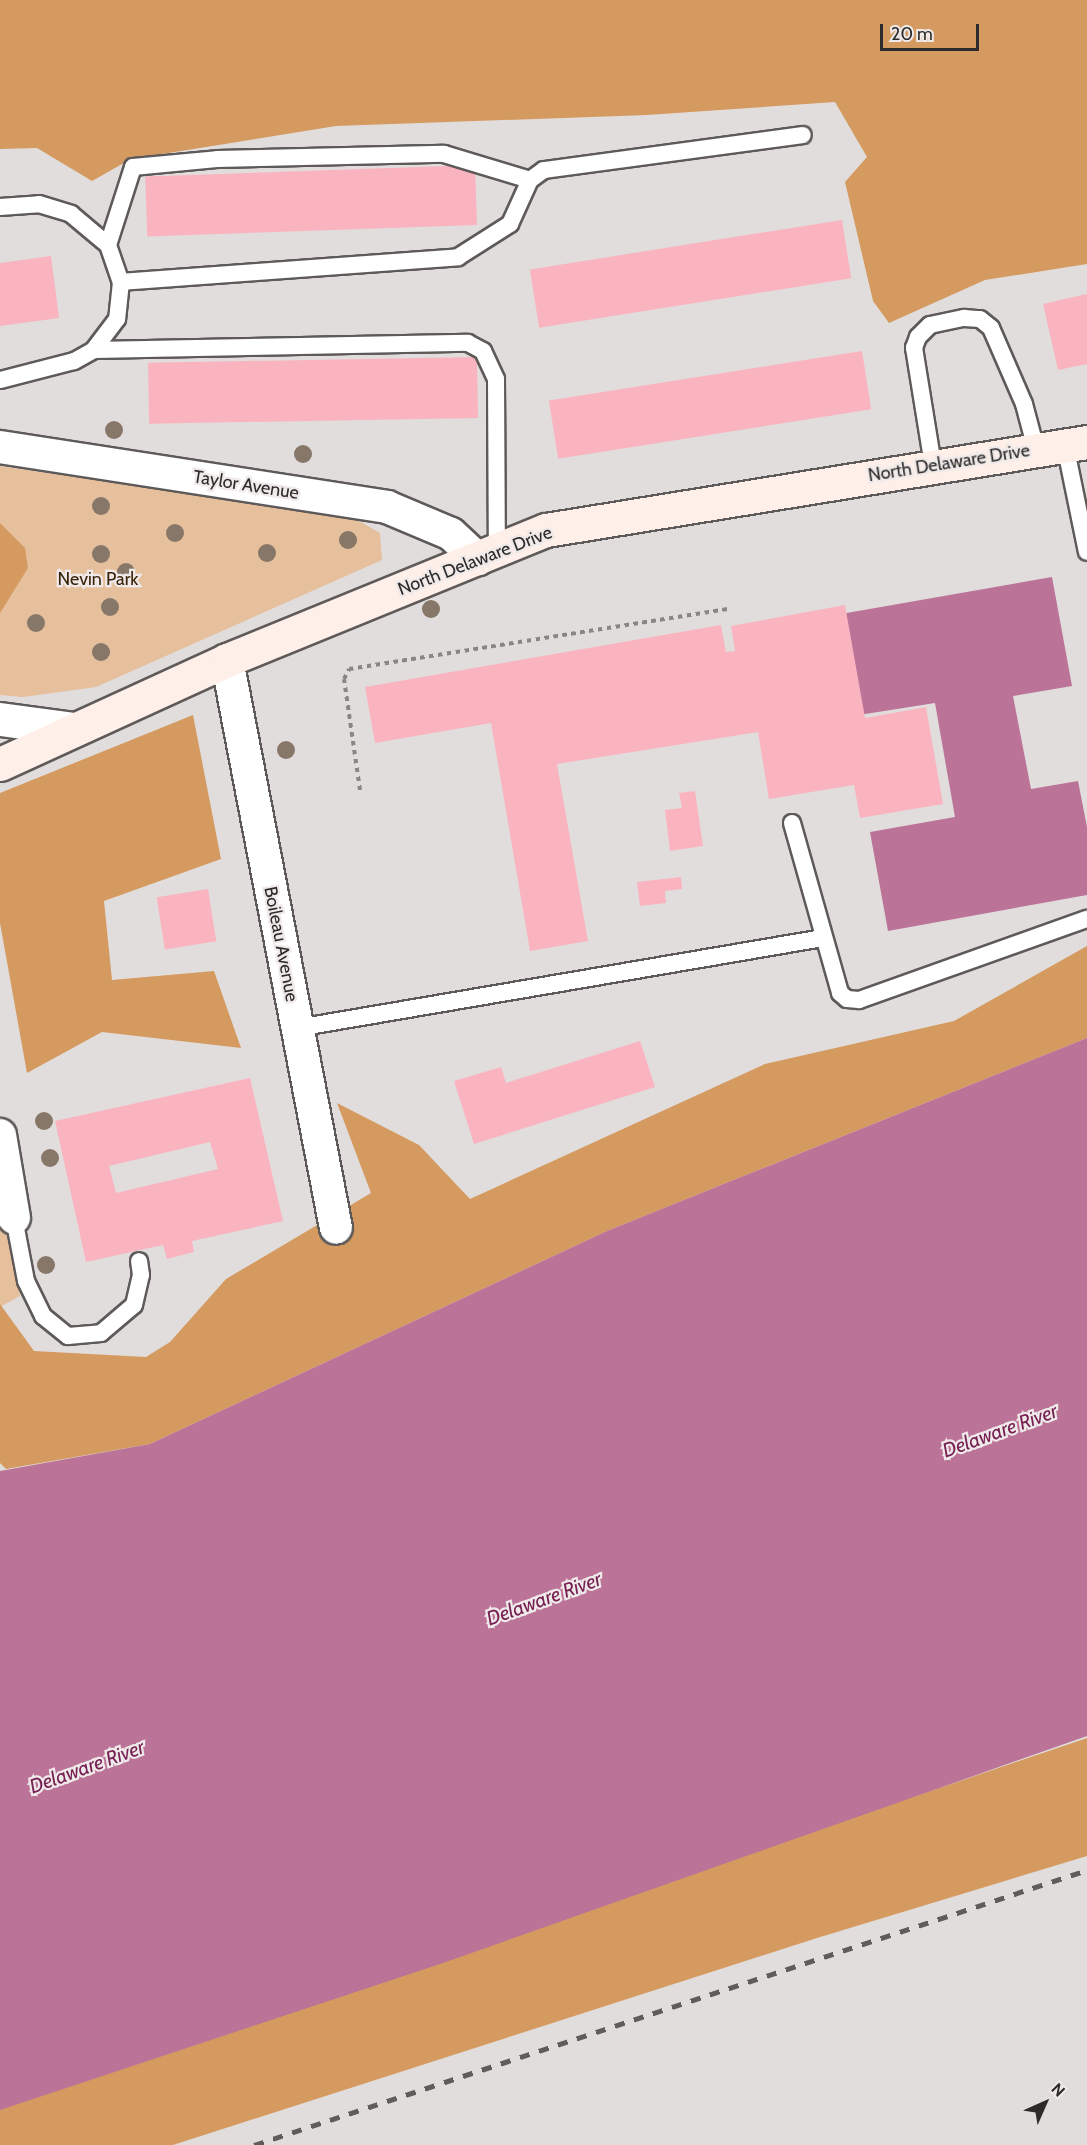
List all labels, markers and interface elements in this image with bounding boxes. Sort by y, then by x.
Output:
scale bar [883,12,982,50]
text: 20 m [891,23,933,45]
street label: North Delaware Drive [867,440,1031,486]
street label: Taylor Avenue [192,466,300,504]
street label: North Delaware Drive [395,522,555,600]
park label: Nevin Park [58,568,138,590]
street label: Boileau Avenue [259,884,303,1004]
water label: Delaware River [939,1399,1061,1463]
water label: Delaware River [483,1567,605,1631]
water label: Delaware River [26,1735,148,1799]
north arrow [1015,2073,1075,2133]
text: N [1047,2079,1069,2101]

